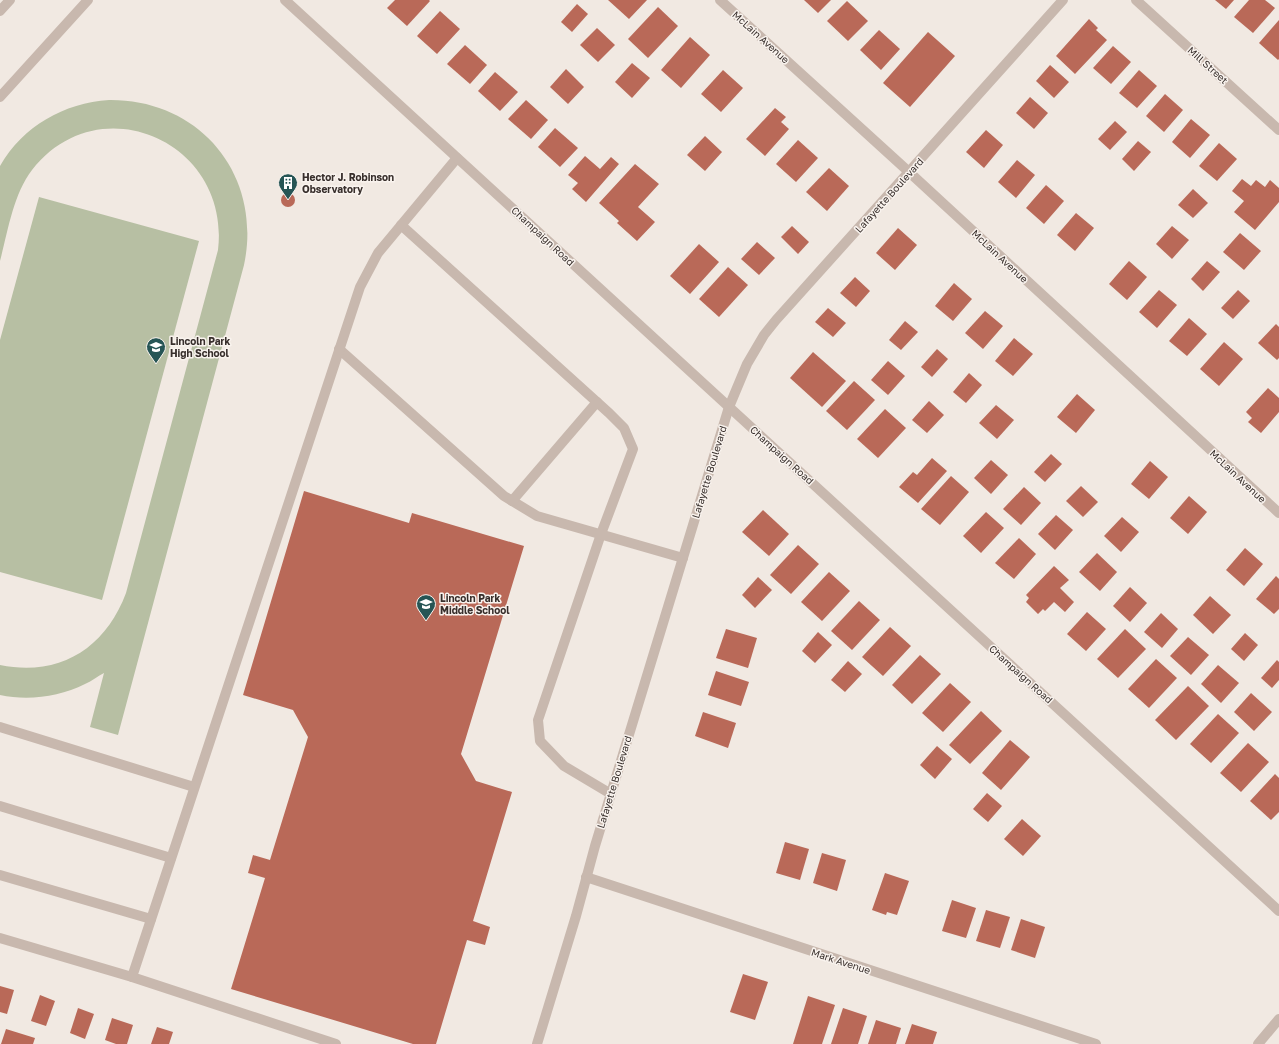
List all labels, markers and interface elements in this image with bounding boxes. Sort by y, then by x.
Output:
street label: McLain Avenue [730,8,792,66]
street label: Mill Street [1185,44,1231,86]
street label: Lafayette Boulevard [852,155,926,235]
place label: Hector J. Robinson Observatory [302,171,394,195]
building icon: Hector J. Robinson Observatory [277,172,299,200]
street label: Champaign Road [509,204,577,268]
street label: McLain Avenue [970,227,1031,285]
place label: Lincoln Park High School [170,335,230,359]
school or university icon: Lincoln Park High School [145,336,167,364]
street label: Champaign Road [748,423,816,487]
street label: Lafayette Boulevard [689,424,729,520]
street label: McLain Avenue [1208,447,1269,505]
place label: Lincoln Park Middle School [440,592,510,616]
school or university icon: Lincoln Park Middle School [415,593,437,621]
street label: Champaign Road [987,642,1055,706]
street label: Lafayette Boulevard [594,734,634,830]
street label: Mark Avenue [810,946,872,976]

